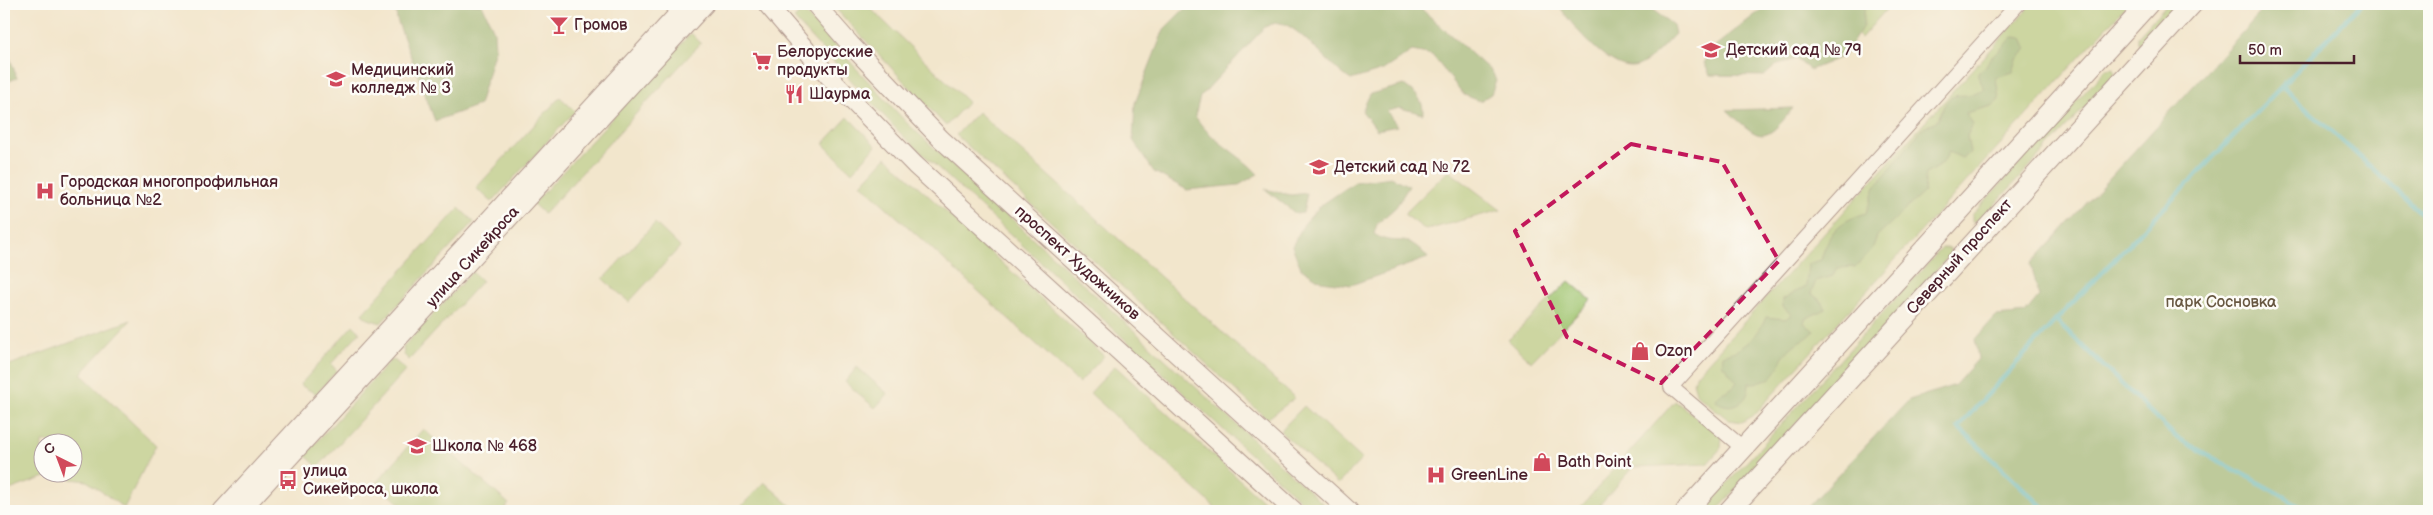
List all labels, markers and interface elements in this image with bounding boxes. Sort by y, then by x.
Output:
bar icon: Громов [548,14,570,36]
place label: Громов [574,16,628,35]
scale bar [2240,32,2354,64]
school or university icon: Детский сад № 79 [1700,39,1722,61]
place label: Детский сад № 79 [1726,41,1862,60]
text: 50 m [2248,41,2282,60]
place label: Белорусские продукты [777,43,873,80]
supermarket icon: Белорусские продукты [751,50,773,72]
place label: Медицинский колледж № 3 [351,61,454,98]
school or university icon: Медицинский колледж № 3 [325,68,347,90]
restaurant icon: Шаурма [783,83,805,105]
place label: Шаурма [809,85,871,104]
school or university icon: Детский сад № 72 [1308,156,1330,178]
place label: Детский сад № 72 [1334,158,1470,177]
place label: Городская многопрофильная больница №2 [60,173,278,210]
hospital icon: Городская многопрофильная больница №2 [34,180,56,202]
street label: Северный проспект [1903,195,2017,319]
street label: улица Сикейроса [423,202,524,312]
street label: проспект Художников [1010,202,1144,325]
park label: парк Сосновка [2165,293,2277,312]
shop icon: Ozon [1629,340,1651,362]
place label: Ozon [1655,342,1693,361]
north arrow [32,432,82,482]
school or university icon: Школа № 468 [406,435,428,457]
place label: Школа № 468 [432,437,537,456]
text: С [40,439,59,458]
shop icon: Bath Point [1531,451,1553,473]
place label: Bath Point [1557,453,1631,472]
place label: улица Сикейроса, школа [303,462,439,499]
hospital icon: GreenLine [1425,464,1447,486]
place label: GreenLine [1451,466,1528,485]
bus stop icon: улица Сикейроса, школа [277,469,299,491]

